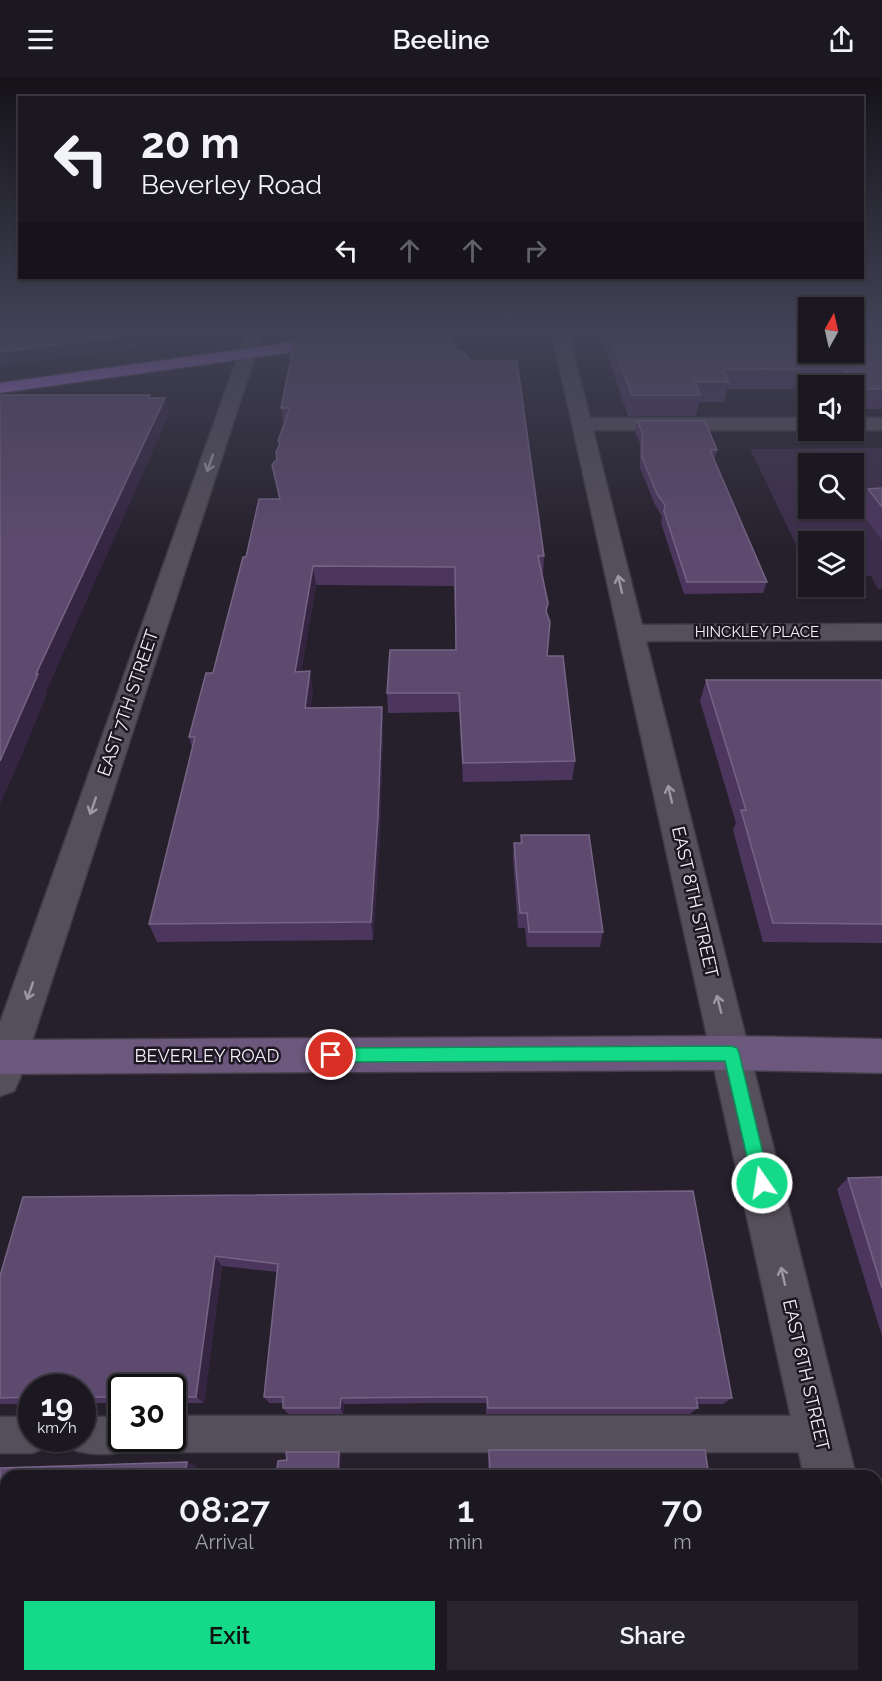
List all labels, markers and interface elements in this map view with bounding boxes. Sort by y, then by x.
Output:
icon: menu [24,23,57,56]
icon: share [825,23,858,56]
text: Beeline [392,24,490,55]
text: 20 m [141,119,240,168]
icon: left [42,120,120,198]
text: Beverley Road [141,169,322,200]
icon: left [330,234,363,267]
icon: ahead [393,234,426,267]
icon: ahead [456,234,489,267]
icon: right [519,234,552,267]
north arrow [798,297,864,363]
map controls [798,297,864,597]
button: sound [798,375,864,441]
one-way arrow [204,453,215,472]
button: search [798,453,864,519]
button: layers [798,531,864,597]
one-way arrow [614,575,626,594]
street label: HINCKLEY PLACE [695,623,819,641]
street label: EAST 7TH STREET [93,627,162,779]
one-way arrow [663,785,675,804]
one-way arrow [86,797,97,815]
street label: EAST 8TH STREET [668,824,723,980]
one-way arrow [23,981,34,1000]
one-way arrow [713,995,725,1014]
pin [305,1029,356,1080]
icon: arrive [314,1038,347,1071]
street label: BEVERLEY ROAD [135,1045,280,1066]
position arrow [730,1151,794,1215]
one-way arrow [777,1267,789,1286]
street label: EAST 8TH STREET [779,1297,834,1453]
speed limit sign: 30 [108,1374,186,1452]
text: 19 [41,1388,73,1423]
text: km/h [37,1419,77,1437]
text: 08:27 [179,1488,270,1530]
text: 1 [457,1488,474,1530]
text: 70 [662,1488,703,1530]
text: Arrival [195,1530,254,1554]
text: min [448,1530,483,1554]
text: m [673,1530,692,1554]
button: Exit [24,1601,435,1670]
button: Share [447,1601,858,1670]

